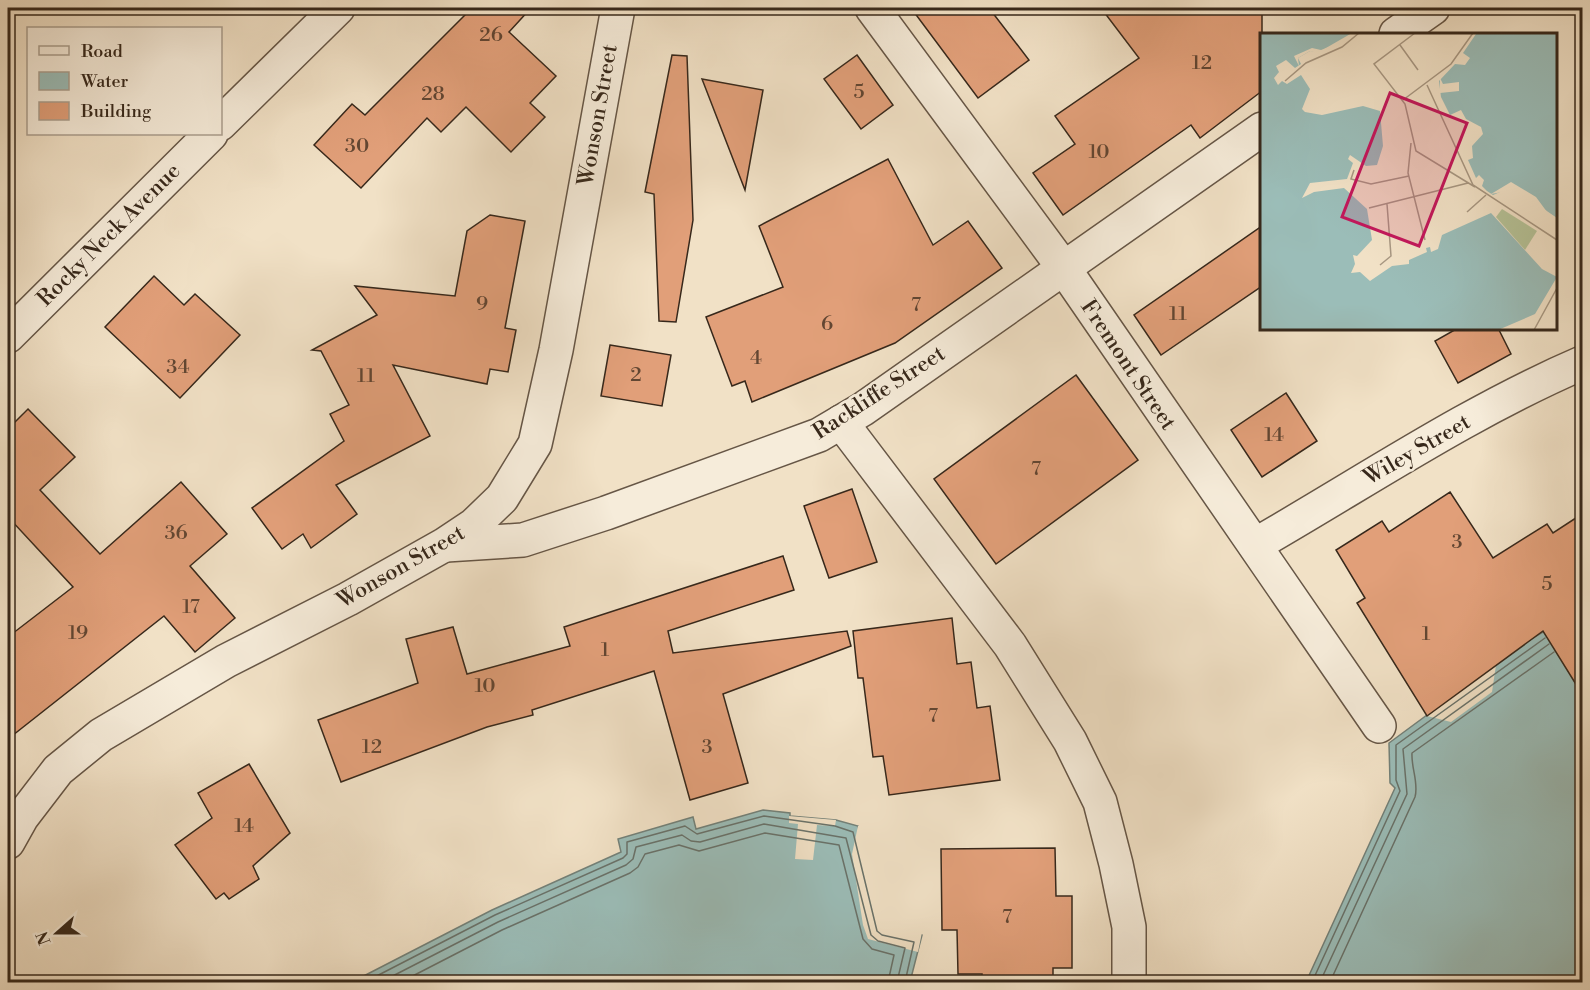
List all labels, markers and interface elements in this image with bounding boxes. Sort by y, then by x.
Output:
house number: 26 [479,23,503,48]
legend [27,27,222,135]
inset map [1260,33,1557,330]
text: Road [81,40,124,63]
street label: Wonson Street [572,42,624,189]
house number: 12 [1192,51,1212,76]
text: Water [80,70,129,93]
house number: 5 [853,80,865,105]
house number: 28 [421,82,445,107]
text: Building [80,100,152,123]
house number: 30 [345,134,369,159]
house number: 10 [1088,140,1110,165]
street label: Rocky Neck Avenue [32,158,186,312]
house number: 9 [476,292,488,317]
house number: 7 [911,293,921,318]
street label: Fremont Street [1074,295,1182,436]
house number: 11 [1169,302,1187,327]
house number: 6 [821,312,833,337]
street label: Rackliffe Street [808,340,950,446]
house number: 4 [750,346,762,371]
house number: 34 [166,355,190,380]
house number: 2 [630,363,642,388]
house number: 11 [357,364,375,389]
street label: Wiley Street [1358,408,1475,492]
house number: 14 [1264,423,1284,448]
house number: 7 [1031,457,1041,482]
street label: Wonson Street [331,519,470,615]
house number: 36 [164,521,188,546]
house number: 3 [1451,530,1463,555]
house number: 5 [1541,572,1553,597]
house number: 17 [182,595,200,620]
house number: 19 [68,621,88,646]
house number: 1 [1422,622,1431,647]
house number: 1 [601,638,610,663]
house number: 10 [474,674,496,699]
house number: 7 [928,704,938,729]
house number: 12 [362,735,382,760]
house number: 3 [701,735,713,760]
house number: 14 [234,814,254,839]
north arrow [27,903,87,963]
house number: 7 [1002,905,1012,930]
text: N [32,928,56,948]

